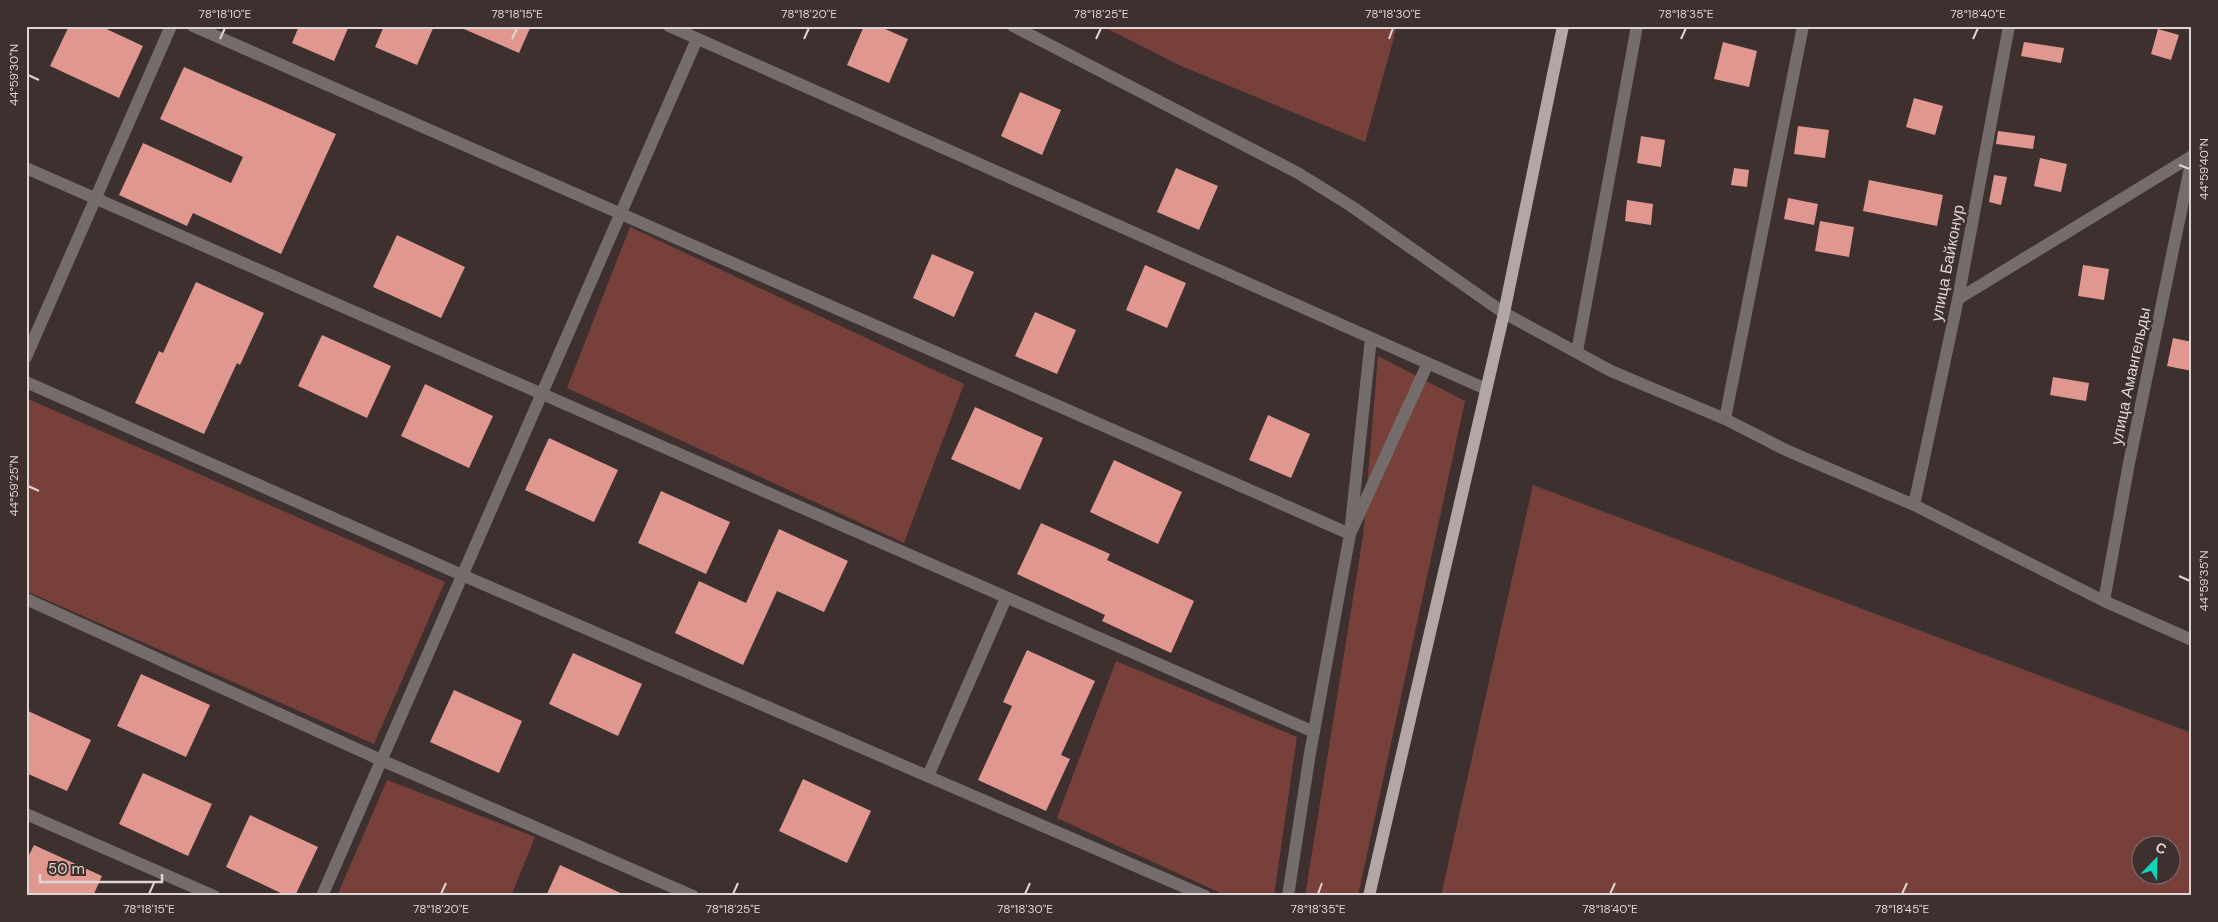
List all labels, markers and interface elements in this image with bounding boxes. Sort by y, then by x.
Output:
text: 78°18'10"E [199,6,252,22]
text: 78°18'15"E [491,6,543,22]
text: 78°18'20"E [781,6,837,22]
text: 78°18'25"E [1074,6,1129,22]
text: 78°18'30"E [1365,6,1421,22]
text: 78°18'35"E [1658,6,1714,22]
text: 78°18'40"E [1950,6,2006,22]
text: 44°59'30"N [6,44,22,106]
text: 44°59'40"N [2196,138,2212,200]
street label: улица Байконур [1926,203,1969,323]
street label: улица Амангельды [2106,305,2155,447]
text: 44°59'25"N [6,456,22,516]
text: 44°59'35"N [2196,550,2212,612]
north arrow [2130,834,2180,884]
text: С [2153,838,2169,858]
scale bar [40,852,162,884]
text: 50 m [48,859,85,879]
text: 78°18'15"E [123,901,175,917]
text: 78°18'20"E [413,901,469,917]
text: 78°18'25"E [706,901,761,917]
text: 78°18'30"E [997,901,1053,917]
text: 78°18'35"E [1290,901,1346,917]
text: 78°18'40"E [1582,901,1638,917]
text: 78°18'45"E [1875,901,1930,917]

